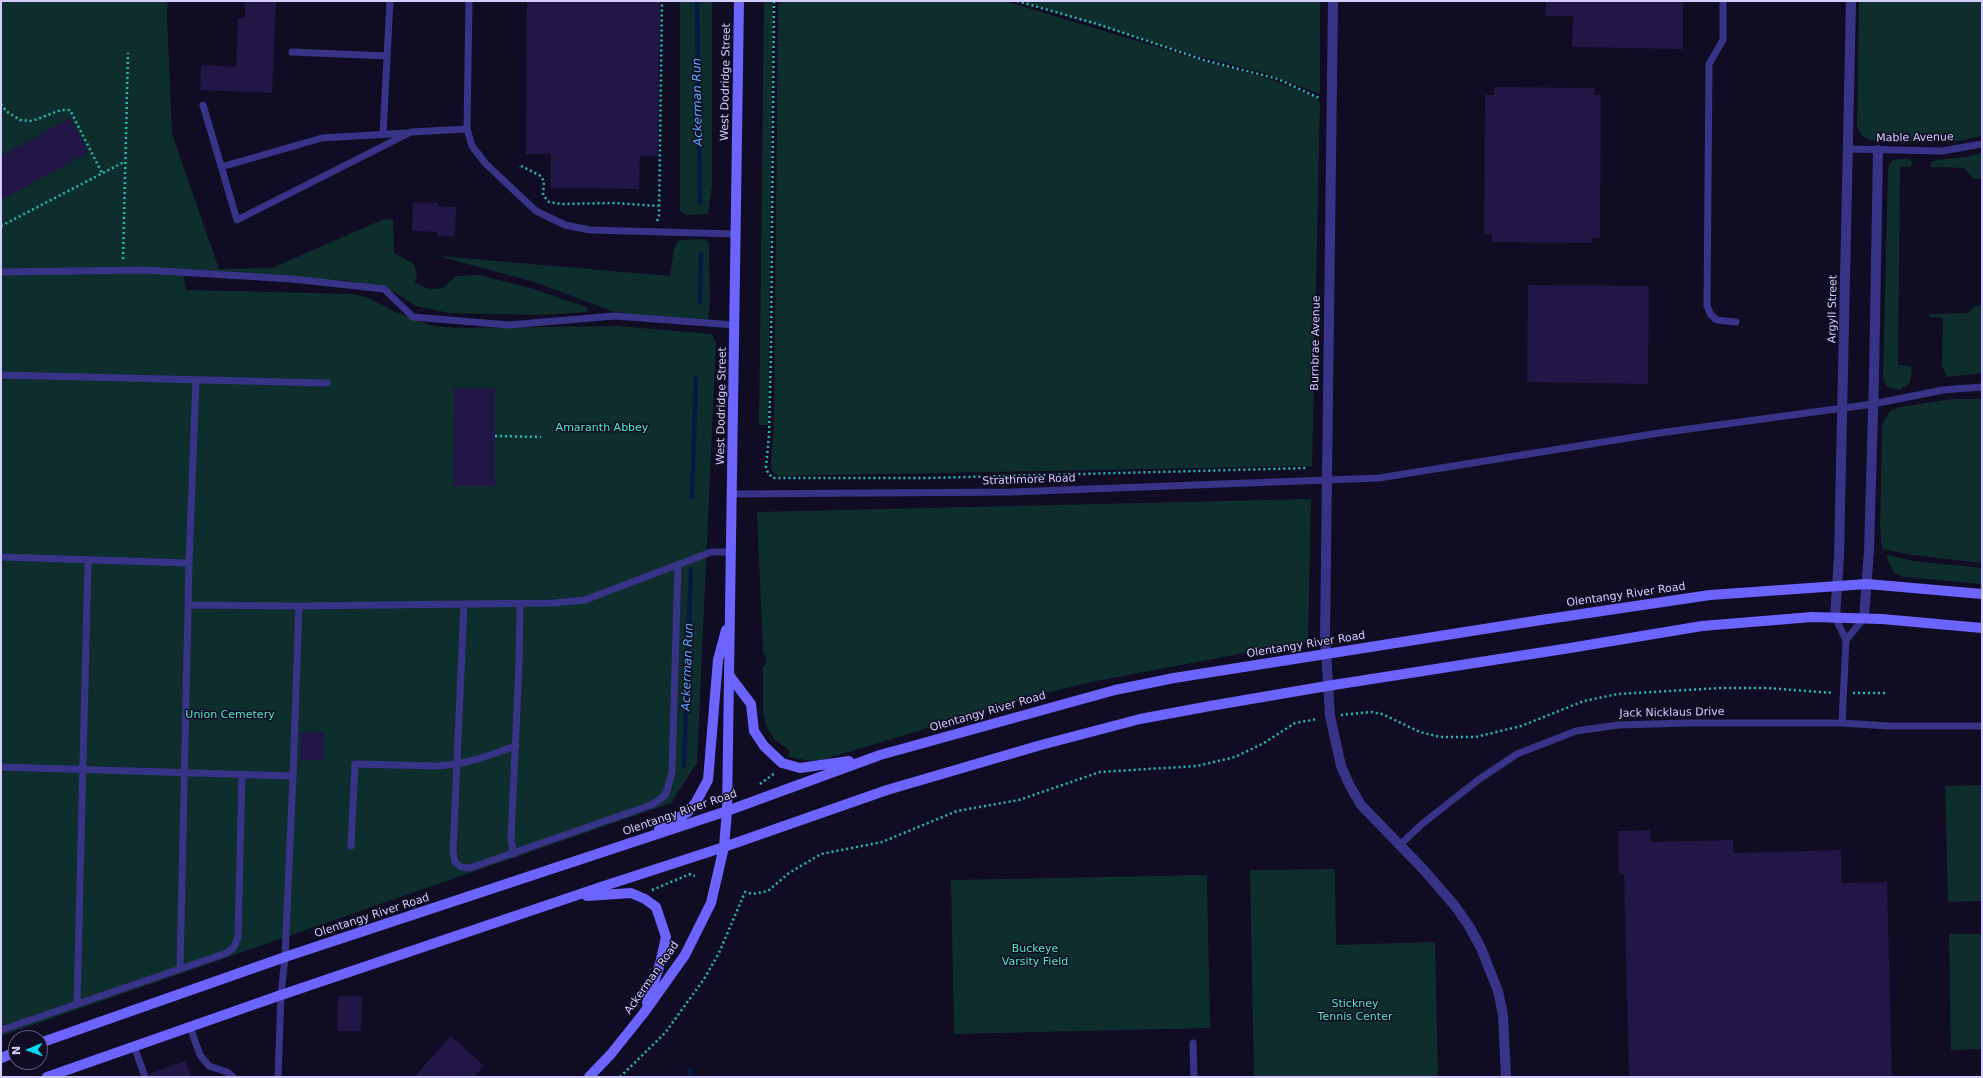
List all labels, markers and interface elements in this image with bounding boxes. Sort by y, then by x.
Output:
street label: West Dodridge Street [718,23,734,141]
water label: Ackerman Run [690,58,706,146]
street label: Mable Avenue [1876,131,1954,145]
street label: Argyll Street [1826,275,1840,343]
street label: Burnbrae Avenue [1309,295,1323,391]
street label: West Dodridge Street [714,347,730,465]
park label: Amaranth Abbey [556,421,648,435]
street label: Strathmore Road [982,472,1076,488]
street label: Olentangy River Road [1566,580,1686,610]
water label: Ackerman Run [679,623,697,711]
street label: Olentangy River Road [1246,629,1366,661]
street label: Olentangy River Road [928,689,1048,735]
street label: Jack Nicklaus Drive [1619,705,1725,721]
park label: Union Cemetery [185,708,275,722]
street label: Olentangy River Road [621,787,739,839]
street label: Olentangy River Road [313,891,431,941]
street label: Ackerman Road [622,939,682,1017]
park label: Buckeye Varsity Field [1002,942,1068,968]
park label: Stickney Tennis Center [1318,997,1392,1023]
north arrow [8,1030,48,1070]
text: N [10,1046,23,1055]

